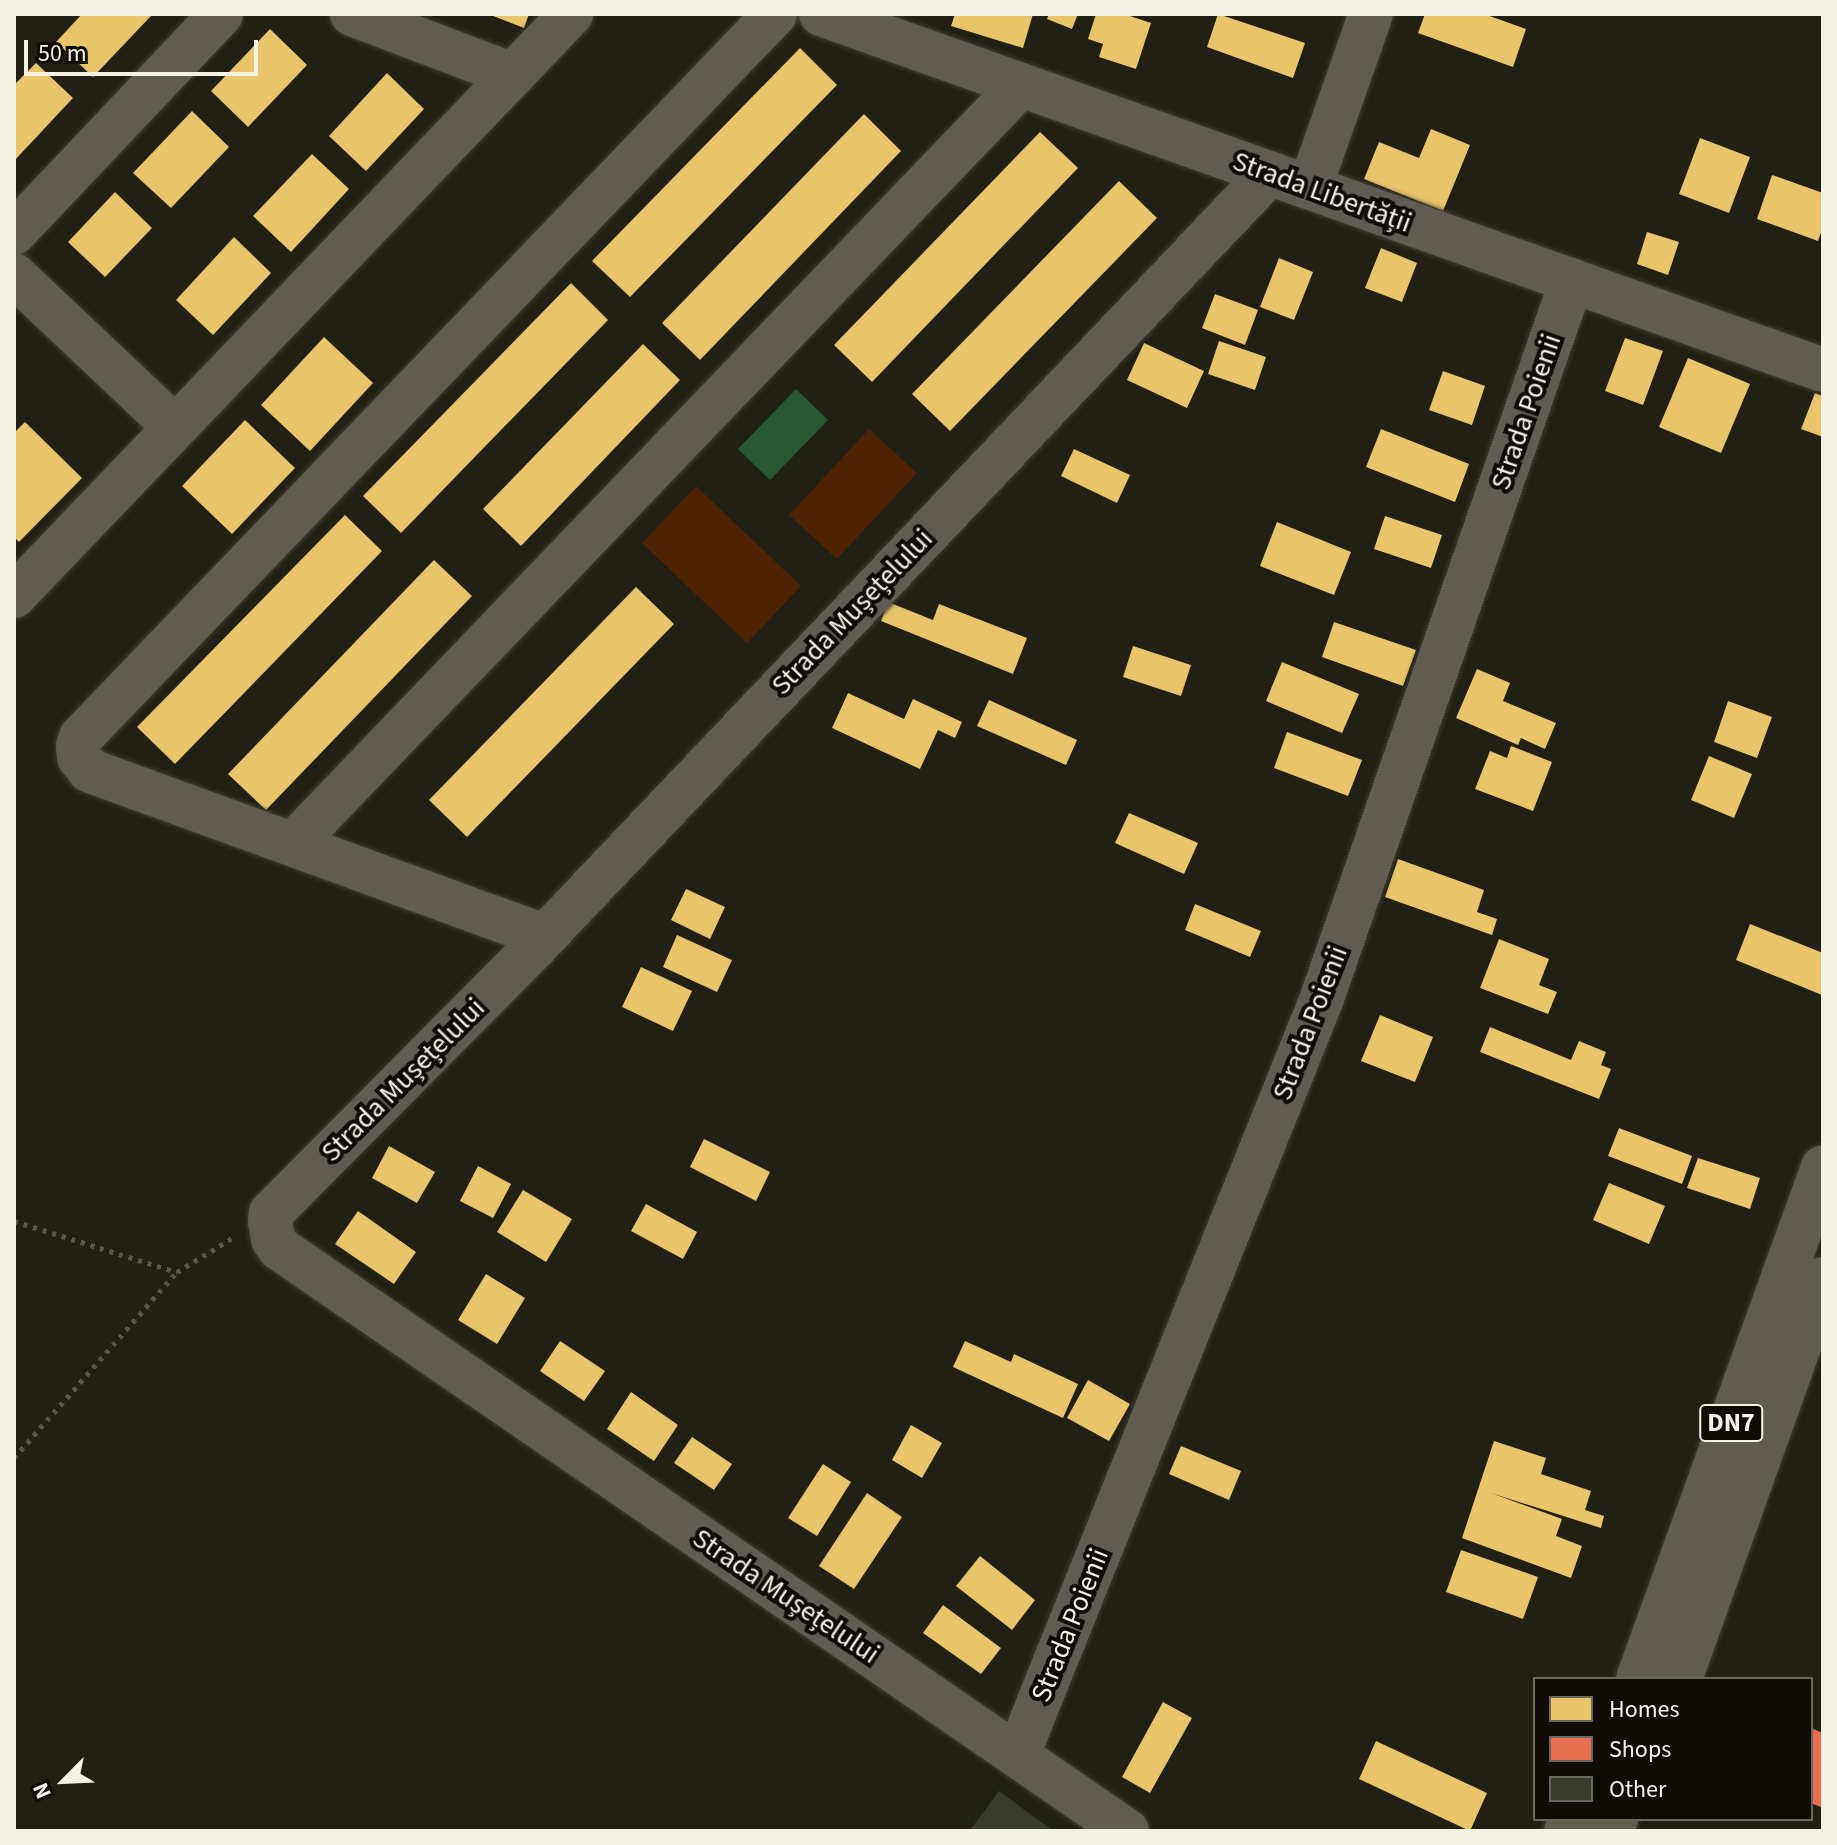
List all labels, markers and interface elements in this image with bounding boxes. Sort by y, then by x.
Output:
scale bar [28,24,262,74]
text: 50 m [38,36,87,71]
street label: Strada Libertății [1228,144,1416,240]
street label: Strada Poienii [1484,330,1568,494]
street label: Strada Mușețelului [764,522,940,702]
street label: Strada Poienii [1265,941,1355,1105]
street label: Strada Mușețelului [314,991,492,1169]
road number: DN7 [1699,1401,1763,1445]
street label: Strada Mușețelului [686,1521,886,1671]
street label: Strada Poienii [1024,1543,1116,1707]
legend [1533,1677,1813,1821]
text: Homes [1609,1692,1680,1727]
text: Shops [1609,1732,1671,1767]
north arrow [24,1741,104,1821]
text: Other [1609,1772,1666,1807]
text: N [24,1778,60,1804]

